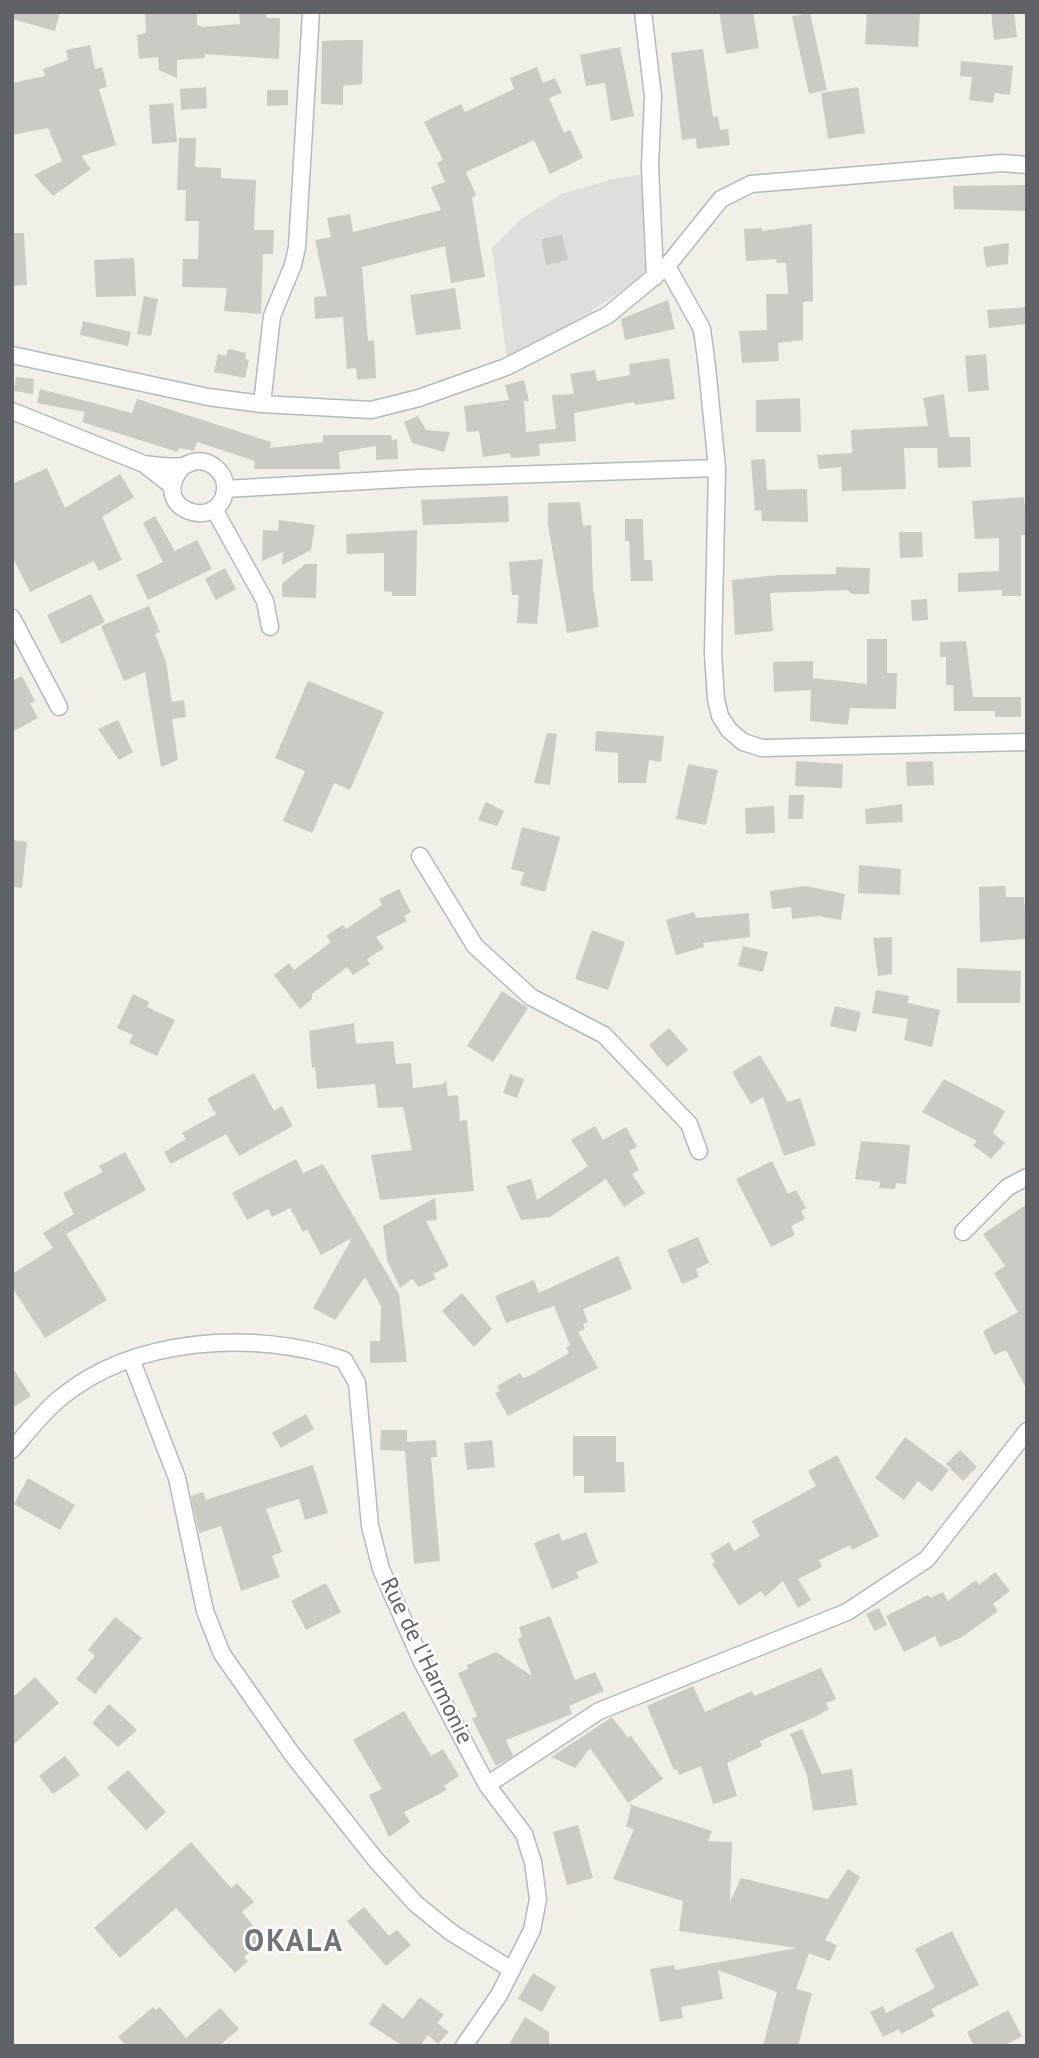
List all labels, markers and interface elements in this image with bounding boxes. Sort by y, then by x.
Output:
street label: Rue de l'Harmonie [374,1573,478,1749]
district label: OKALA [245,1924,343,1960]

